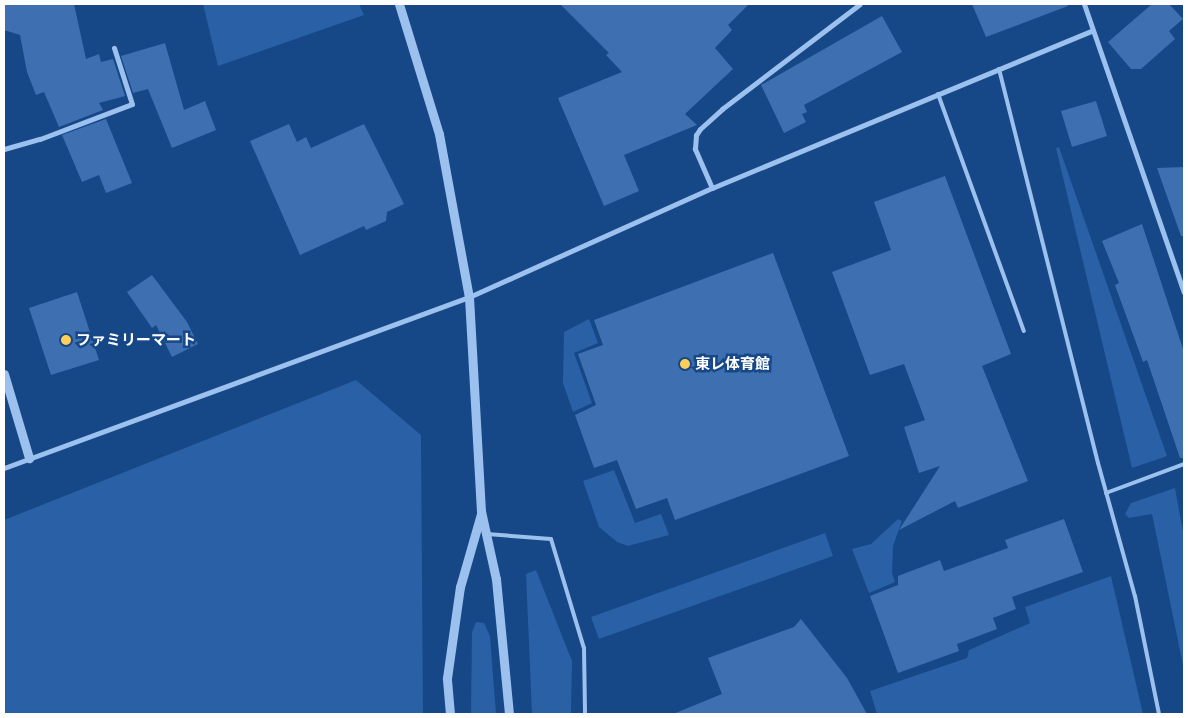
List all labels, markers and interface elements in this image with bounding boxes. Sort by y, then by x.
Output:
place label: ファミリーマート [76,331,196,349]
marker: ファミリーマート [60,334,72,346]
place label: 東レ体育館 [695,355,770,373]
marker: 東レ体育館 [679,358,691,370]

